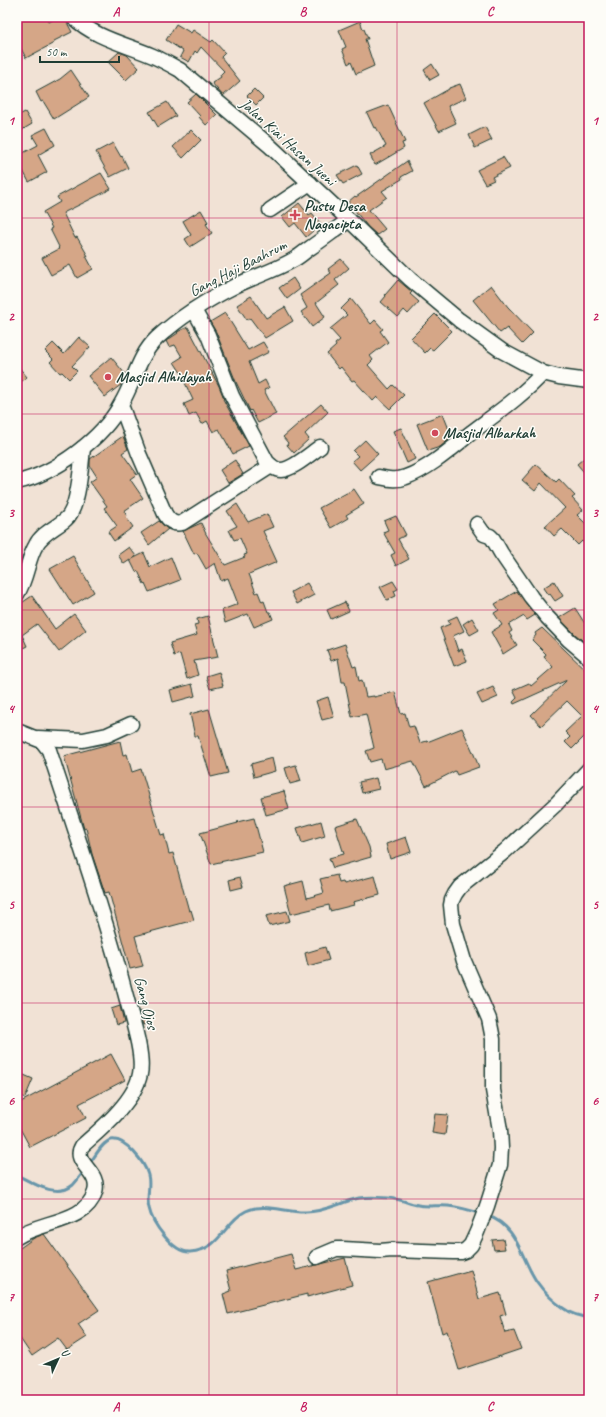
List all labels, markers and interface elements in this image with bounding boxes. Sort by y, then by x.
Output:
text: A [113,4,121,20]
text: B [300,4,308,20]
text: C [487,4,495,20]
scale bar [40,38,119,64]
text: 50 m [46,44,68,60]
street label: Jalan Kiai Hasan Jueni [235,93,342,192]
text: 1 [8,113,16,129]
text: 1 [592,113,600,129]
place label: Pustu Desa Nagacipta [304,196,367,234]
marker: Pustu Desa Nagacipta [289,209,301,221]
street label: Gang Haji Baahrum [186,234,291,301]
text: 2 [8,309,15,325]
text: 2 [592,309,599,325]
place label: Masjid Alhidayah [116,367,212,387]
marker: Masjid Alhidayah [103,372,113,382]
place label: Masjid Albarkah [443,423,536,443]
marker: Masjid Albarkah [430,428,440,438]
text: 3 [8,505,15,521]
text: 3 [592,505,599,521]
text: 4 [8,701,16,717]
text: 4 [592,701,600,717]
text: 5 [8,897,15,913]
text: 5 [592,897,599,913]
street label: Gang Ojos [129,974,163,1033]
text: 6 [8,1093,15,1109]
text: 6 [592,1093,599,1109]
text: 7 [8,1289,15,1305]
text: 7 [592,1289,599,1305]
north arrow [38,1339,78,1379]
text: U [58,1345,74,1361]
text: A [113,1399,121,1415]
text: B [300,1399,308,1415]
text: C [487,1399,495,1415]

